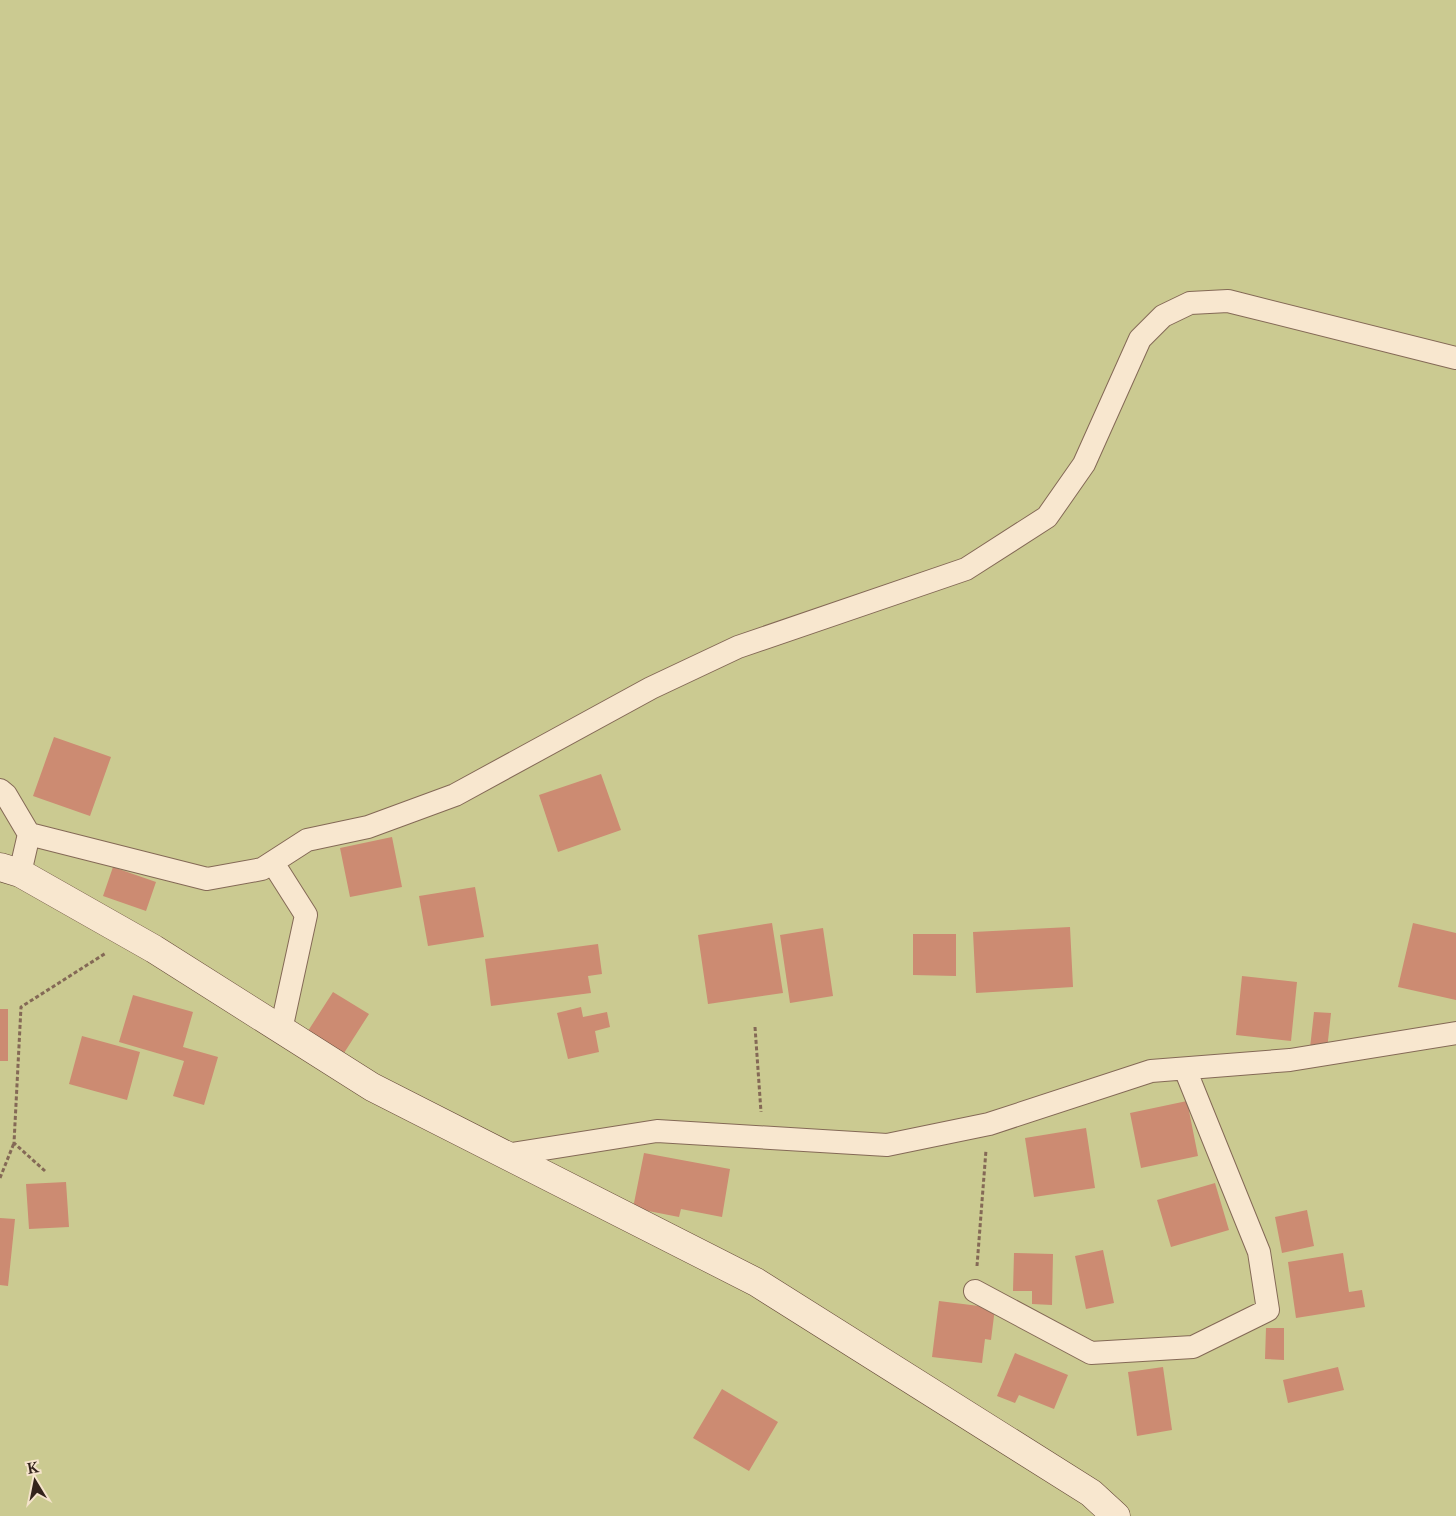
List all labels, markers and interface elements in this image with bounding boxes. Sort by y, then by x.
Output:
north arrow [10,1456,60,1506]
text: K [26,1458,40,1478]

